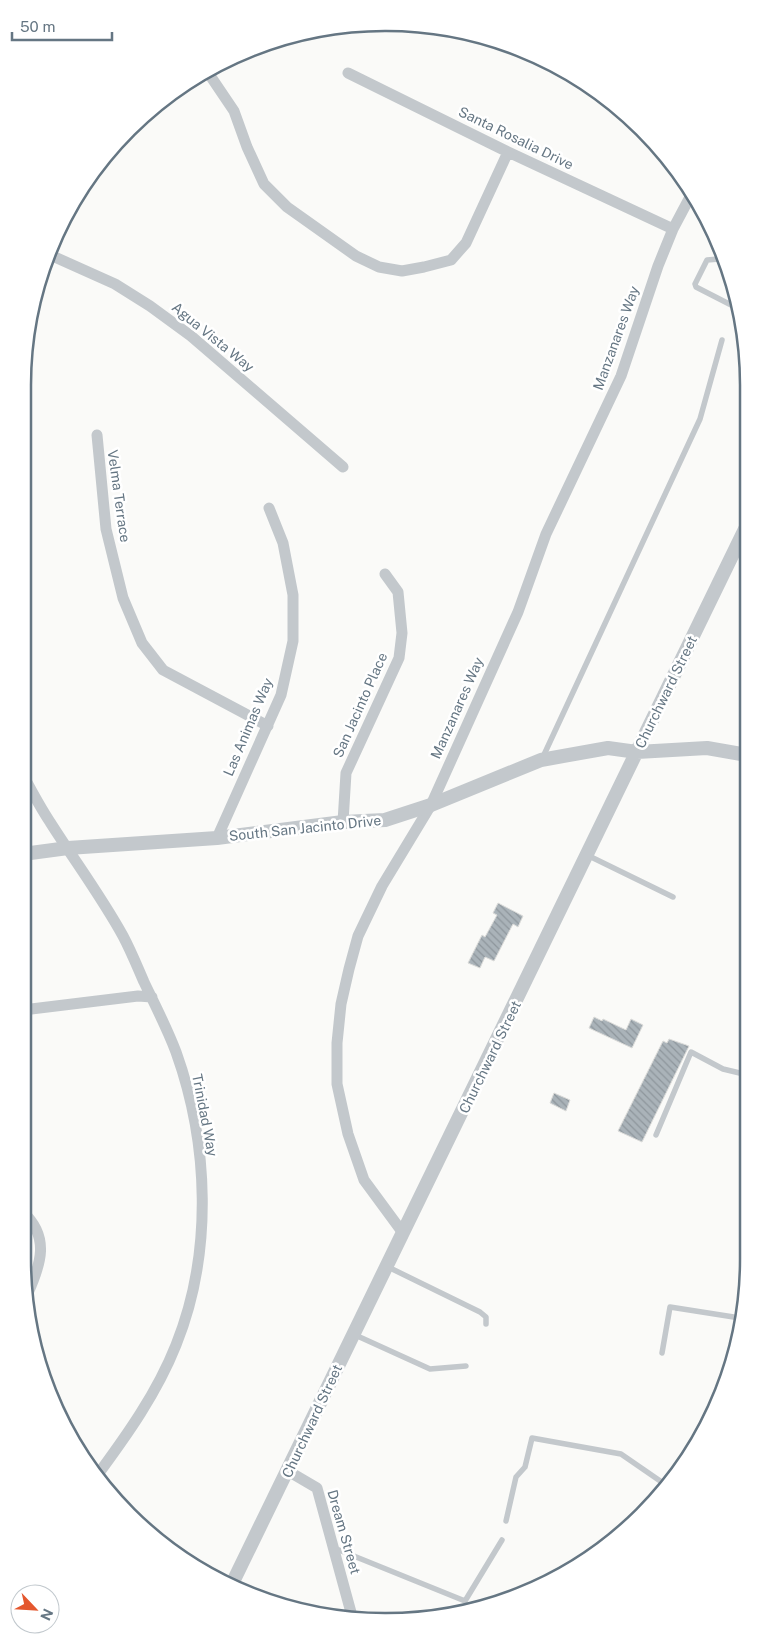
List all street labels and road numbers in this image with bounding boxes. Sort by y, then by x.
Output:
street label: Santa Rosalia Drive [456,103,576,173]
street label: Manzanares Way [590,283,642,392]
street label: Agua Vista Way [169,299,258,375]
street label: Velma Terrace [105,449,133,543]
street label: Churchward Street [632,633,700,751]
street label: San Jacinto Place [330,650,390,760]
street label: Manzanares Way [427,654,487,761]
street label: Las Animas Way [220,675,276,779]
street label: South San Jacinto Drive [228,812,382,844]
street label: Churchward Street [456,998,524,1116]
street label: Trinidad Way [189,1072,221,1158]
street label: Churchward Street [279,1362,345,1480]
street label: Dream Street [324,1488,364,1576]

